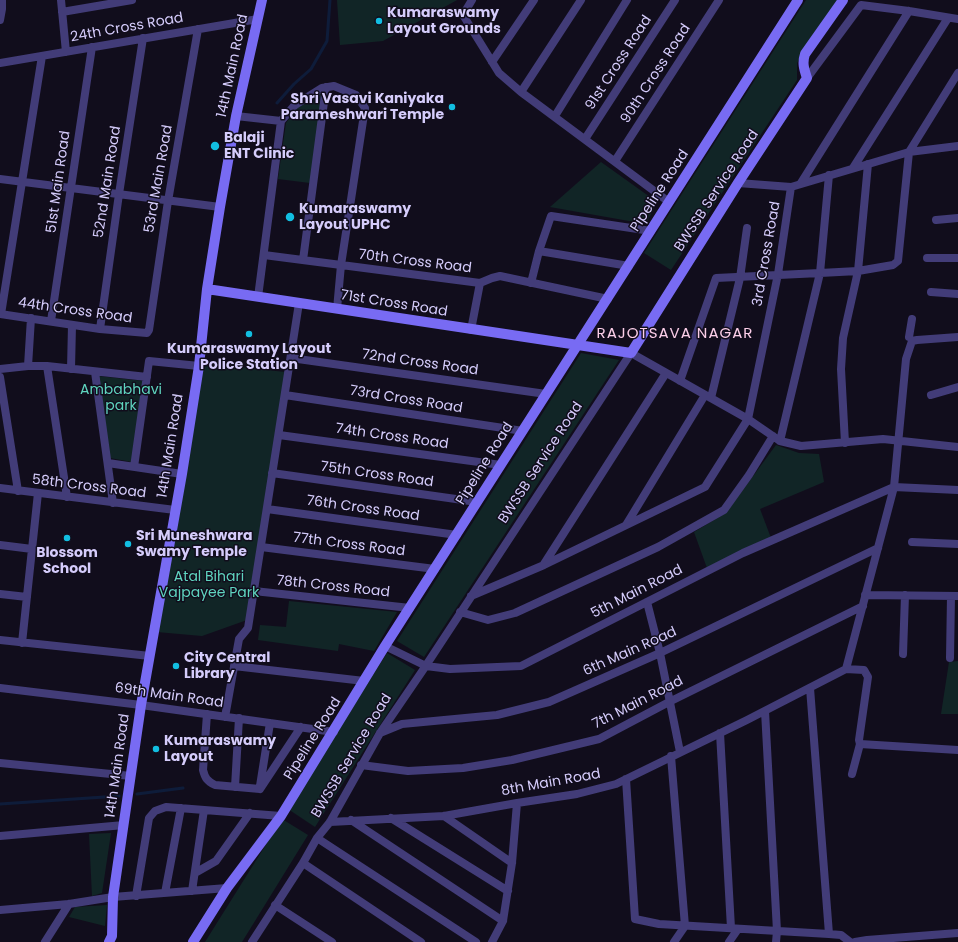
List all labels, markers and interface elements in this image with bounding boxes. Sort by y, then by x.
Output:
place label: Kumaraswamy Layout Grounds [387,5,501,38]
street label: 24th Cross Road [69,10,185,46]
street label: 14th Main Road [214,13,252,119]
street label: 91st Cross Road [582,13,656,113]
marker: Kumaraswamy Layout Grounds [374,16,384,26]
street label: 90th Cross Road [618,21,694,127]
place label: Shri Vasavi Kaniyaka Parameshwari Temple [281,91,444,124]
marker: Shri Vasavi Kaniyaka Parameshwari Temple [447,102,457,112]
street label: 53rd Main Road [141,124,177,234]
street label: 52nd Main Road [91,125,125,239]
street label: BWSSB Service Road [671,127,763,255]
street label: 51st Main Road [43,130,75,234]
place label: Balaji ENT Clinic [224,130,294,162]
marker: Balaji ENT Clinic [209,140,221,152]
street label: Pipeline Road [627,147,693,235]
street label: 3rd Cross Road [749,200,785,308]
place label: Kumaraswamy Layout UPHC [299,201,411,234]
marker: Kumaraswamy Layout UPHC [284,211,296,223]
street label: 70th Cross Road [357,247,473,277]
street label: 71st Cross Road [339,287,449,321]
street label: 44th Cross Road [17,295,133,327]
district label: RAJOTSAVA NAGAR [597,325,753,343]
marker: Kumaraswamy Layout Police Station [244,329,254,339]
place label: Kumaraswamy Layout Police Station [167,341,331,374]
street label: 72nd Cross Road [361,346,479,380]
park label: Ambabhavi park [80,382,162,414]
street label: 73rd Cross Road [348,383,464,417]
street label: 14th Main Road [154,393,188,499]
street label: BWSSB Service Road [495,399,587,527]
street label: Pipeline Road [453,420,517,508]
street label: 74th Cross Road [334,421,450,453]
street label: 75th Cross Road [319,459,435,491]
street label: 58th Cross Road [31,472,147,502]
street label: 76th Cross Road [305,493,421,525]
place label: Sri Muneshwara Swamy Temple [136,528,252,560]
street label: 77th Cross Road [292,530,406,560]
marker: Blossom School [62,533,72,543]
marker: Sri Muneshwara Swamy Temple [123,539,133,549]
place label: Blossom School [36,545,98,578]
street label: 5th Main Road [588,562,686,622]
park label: Atal Bihari Vajpayee Park [159,569,259,602]
street label: 78th Cross Road [275,573,391,601]
street label: 6th Main Road [581,624,679,680]
place label: City Central Library [184,650,270,682]
marker: City Central Library [171,661,181,671]
street label: 7th Main Road [590,673,686,733]
street label: 69th Main Road [114,680,224,712]
street label: BWSSB Service Road [308,691,396,821]
street label: Pipeline Road [281,695,345,783]
street label: 14th Main Road [102,713,134,819]
place label: Kumaraswamy Layout [164,733,276,766]
marker: Kumaraswamy Layout [151,744,161,754]
street label: 8th Main Road [500,766,602,800]

